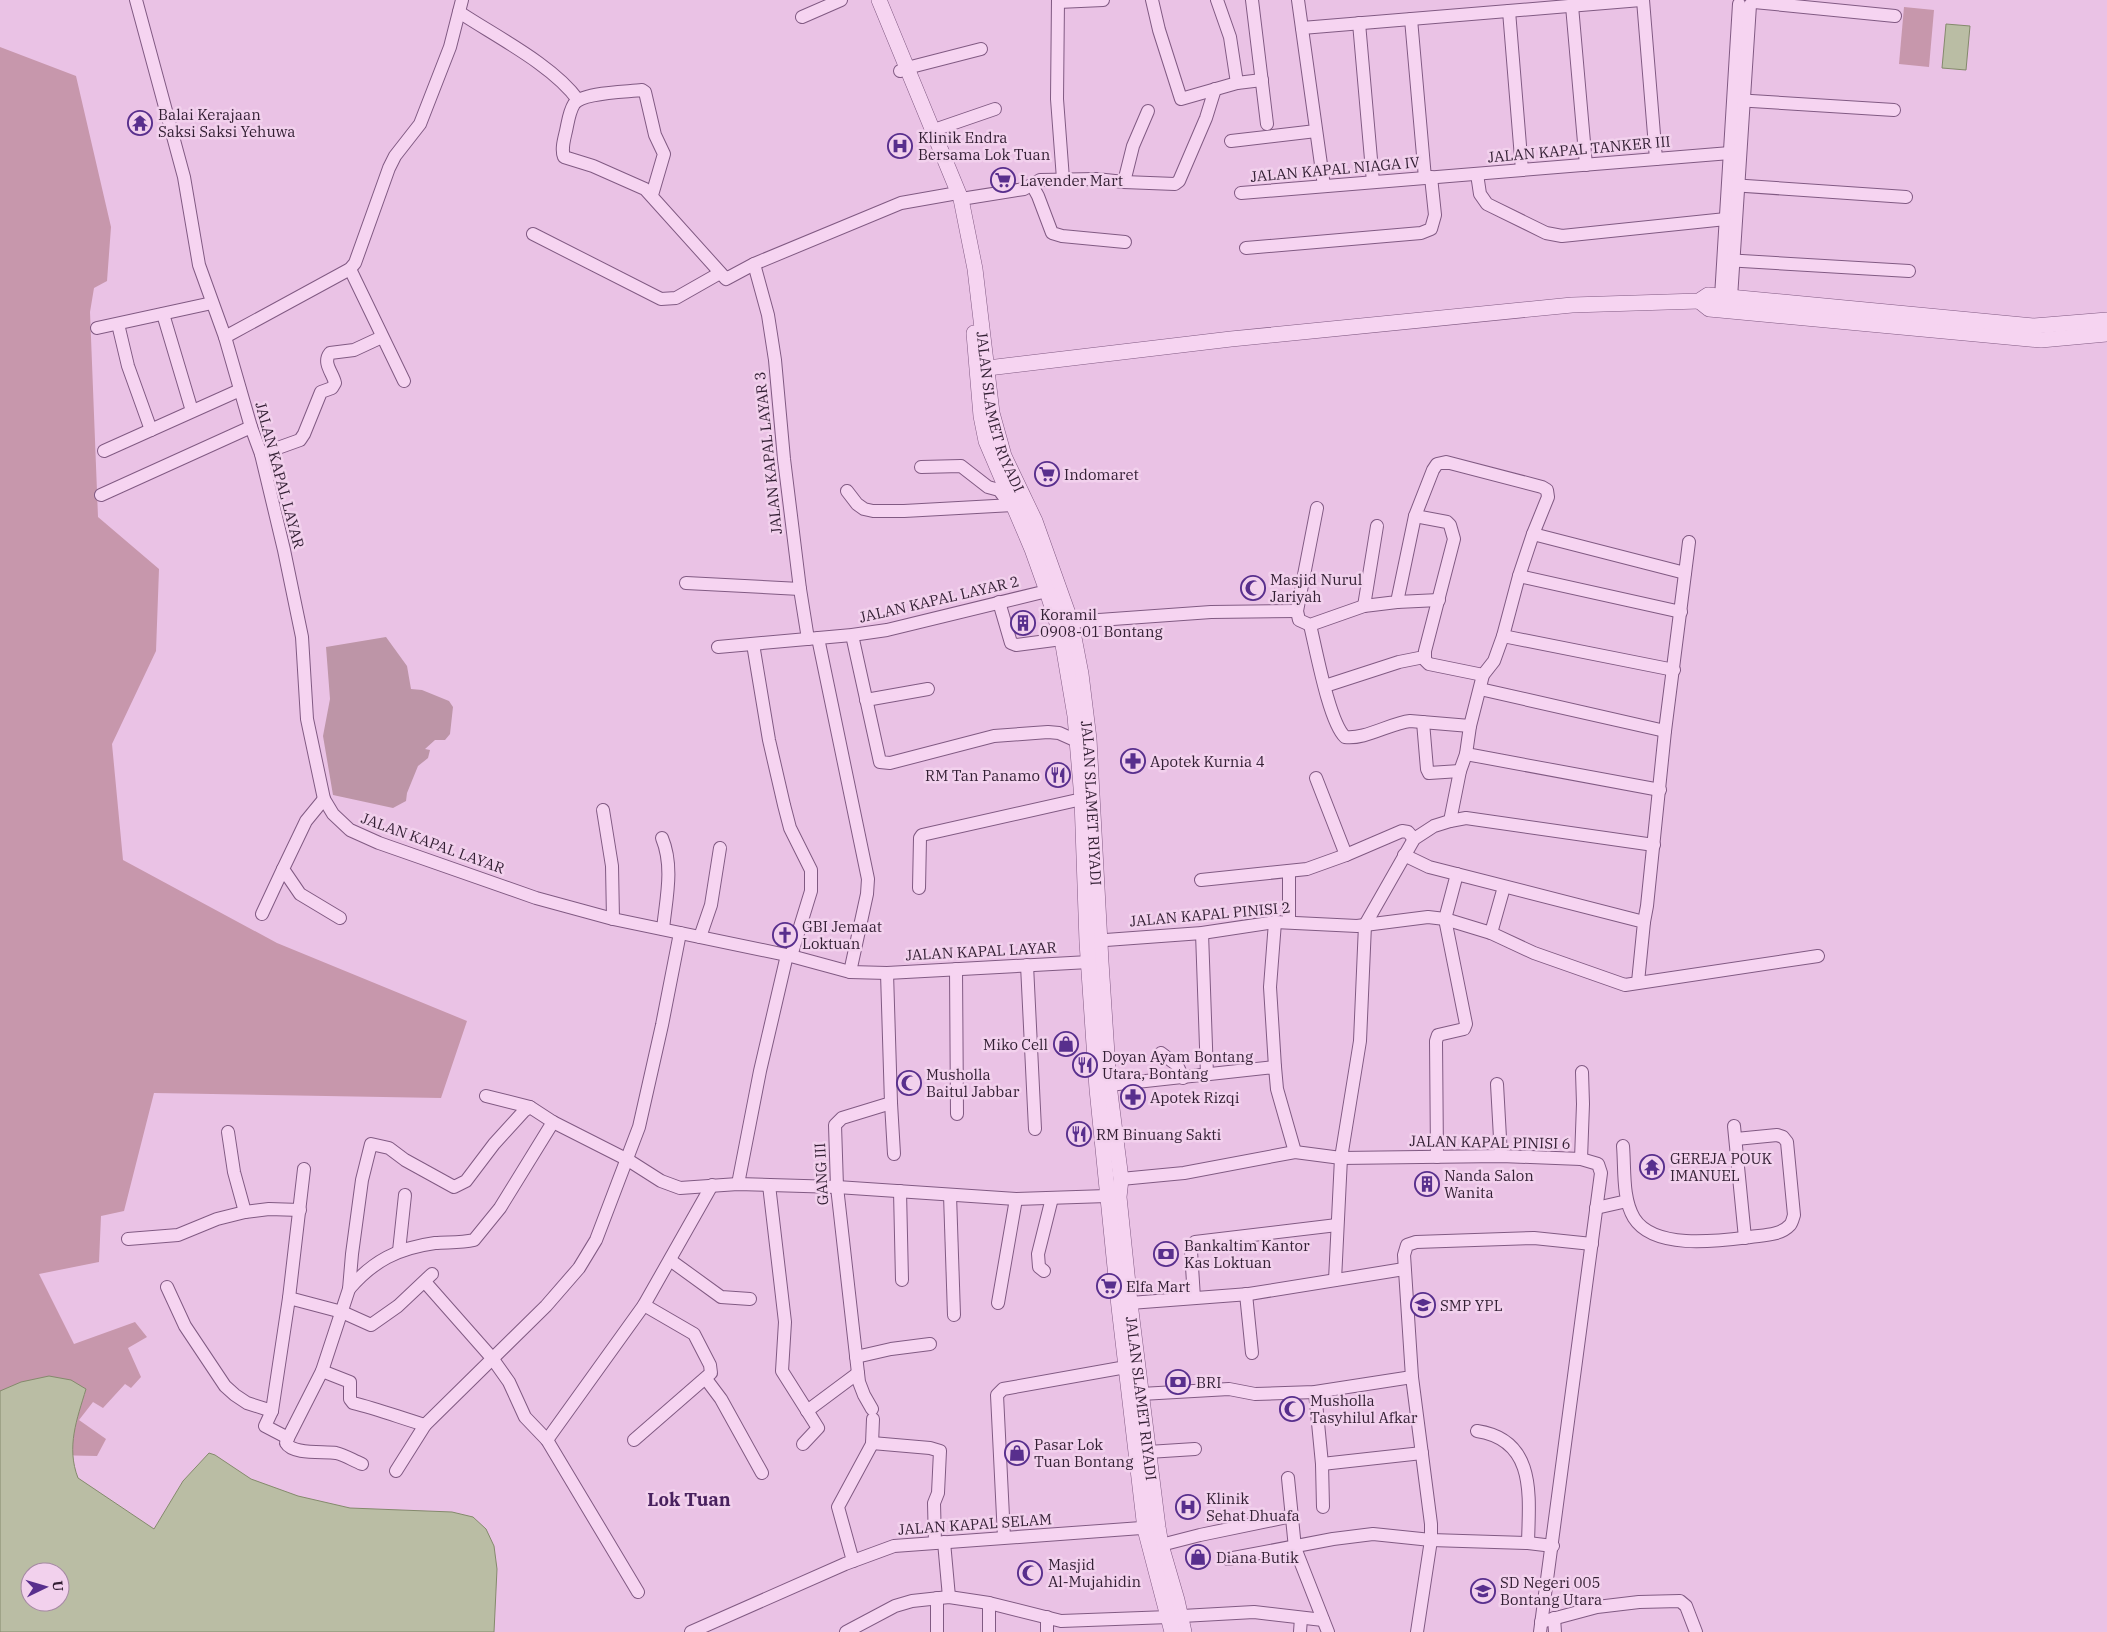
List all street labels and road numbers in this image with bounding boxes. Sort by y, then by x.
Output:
street label: JALAN KAPAL TANKER III [1487,132,1671,166]
street label: JALAN KAPAL NIAGA IV [1250,152,1420,186]
street label: JALAN SLAMET RIYADI [973,330,1029,495]
street label: JALAN KAPAL LAYAR 3 [750,371,786,535]
street label: JALAN KAPAL LAYAR [251,400,309,550]
street label: JALAN KAPAL LAYAR 2 [857,571,1021,627]
street label: JALAN SLAMET RIYADI [1077,719,1106,886]
street label: JALAN KAPAL LAYAR [359,808,507,878]
street label: JALAN KAPAL PINISI 2 [1129,897,1291,931]
street label: JALAN KAPAL LAYAR [905,938,1057,964]
street label: JALAN KAPAL PINISI 6 [1409,1131,1571,1153]
street label: GANG III [810,1142,832,1206]
street label: JALAN SLAMET RIYADI [1122,1315,1162,1482]
street label: JALAN KAPAL SELAM [897,1509,1053,1539]

